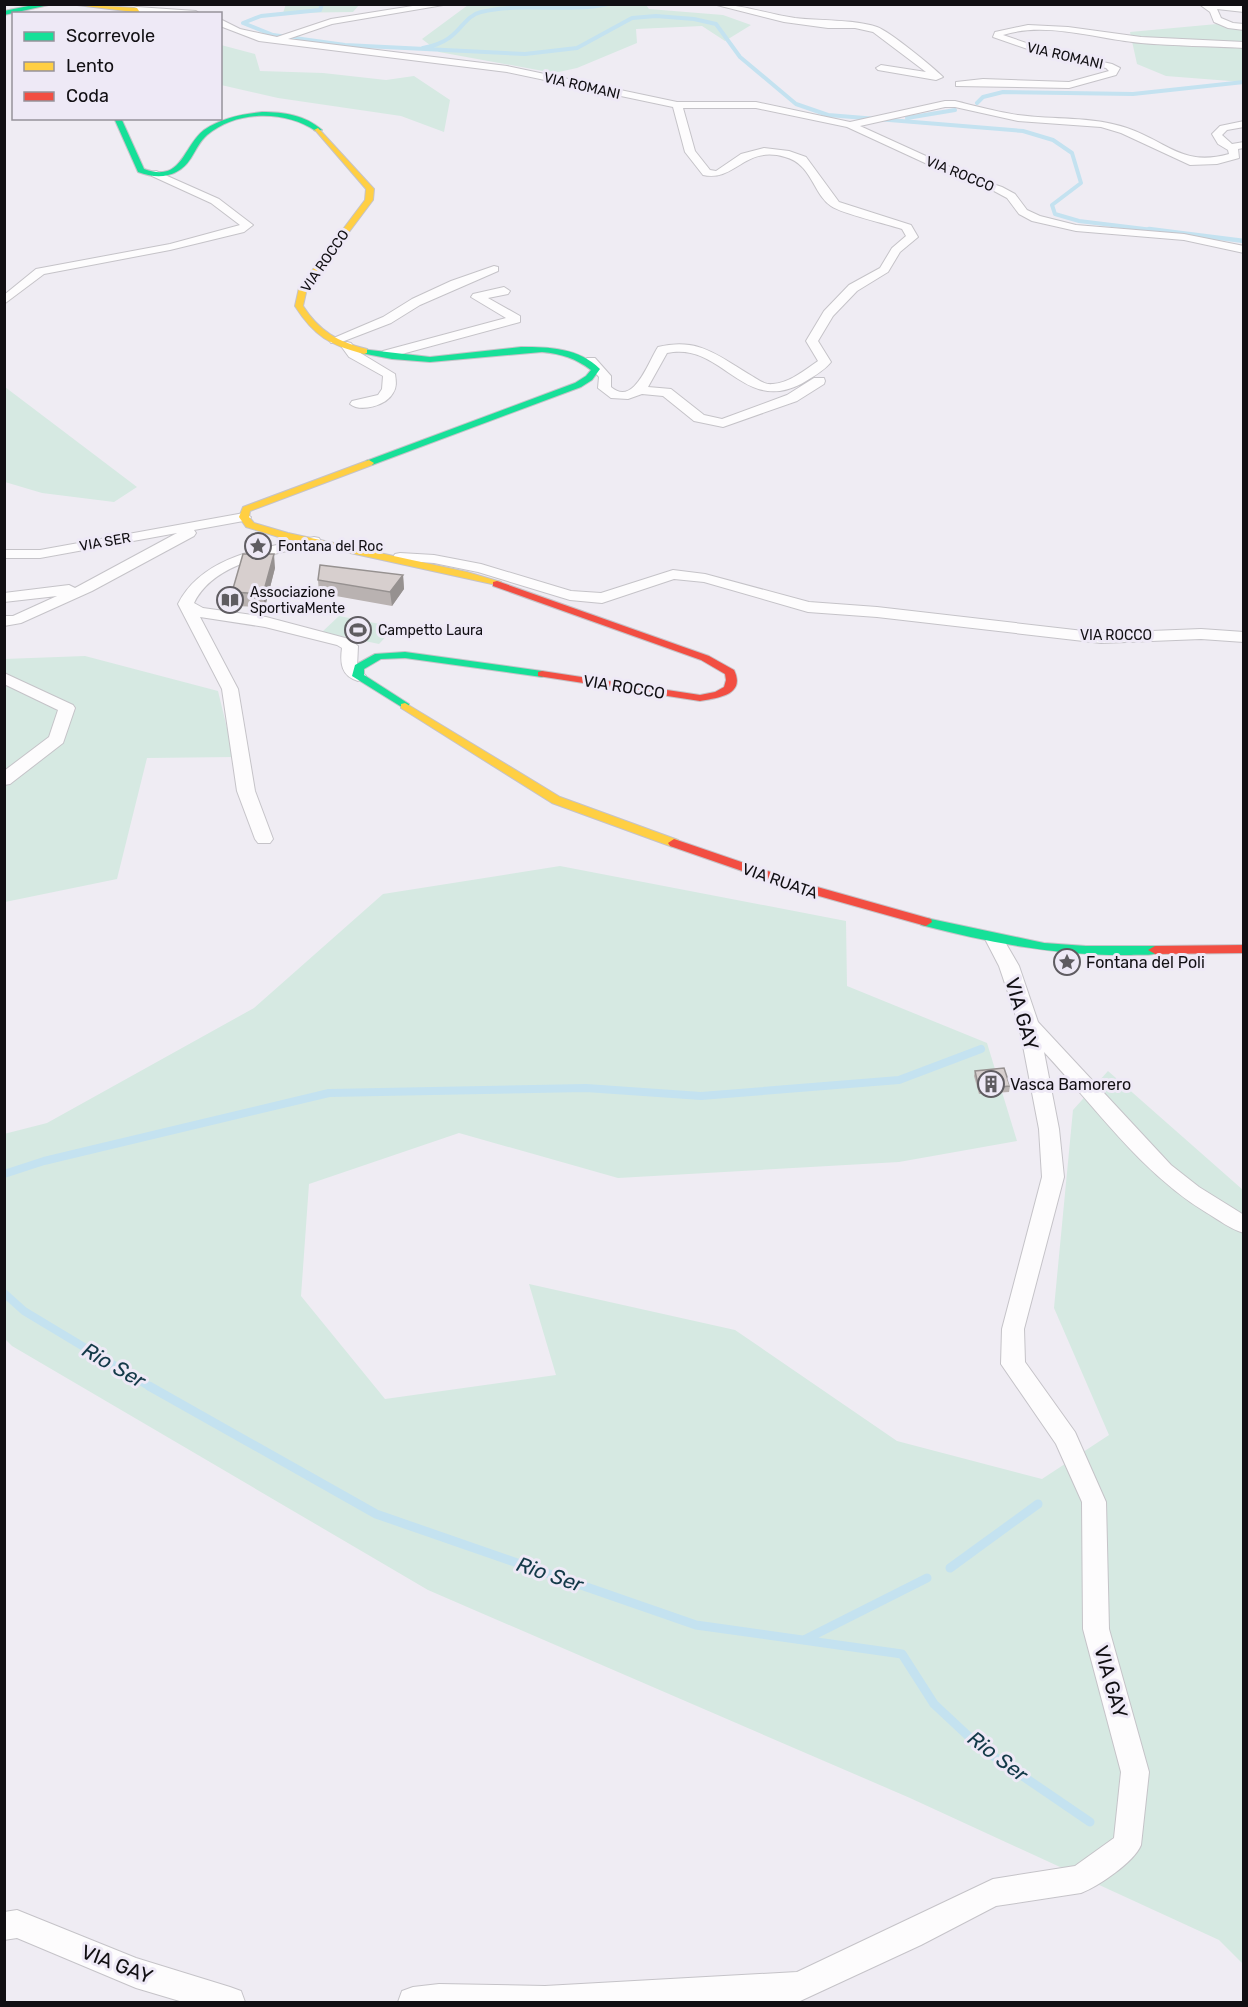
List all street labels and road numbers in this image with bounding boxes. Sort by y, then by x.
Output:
street label: VIA ROMANI [1025,39,1105,73]
street label: VIA ROMANI [542,69,622,103]
street label: VIA ROCCO [923,153,997,195]
street label: VIA ROCCO [297,227,353,295]
street label: VIA SER [78,529,132,555]
street label: VIA ROCCO [1080,627,1152,644]
street label: VIA ROCCO [582,671,666,703]
street label: VIA RUATA [740,859,821,903]
street label: VIA GAY [1000,975,1044,1053]
street label: VIA GAY [1089,1643,1133,1721]
street label: VIA GAY [78,1939,156,1989]

